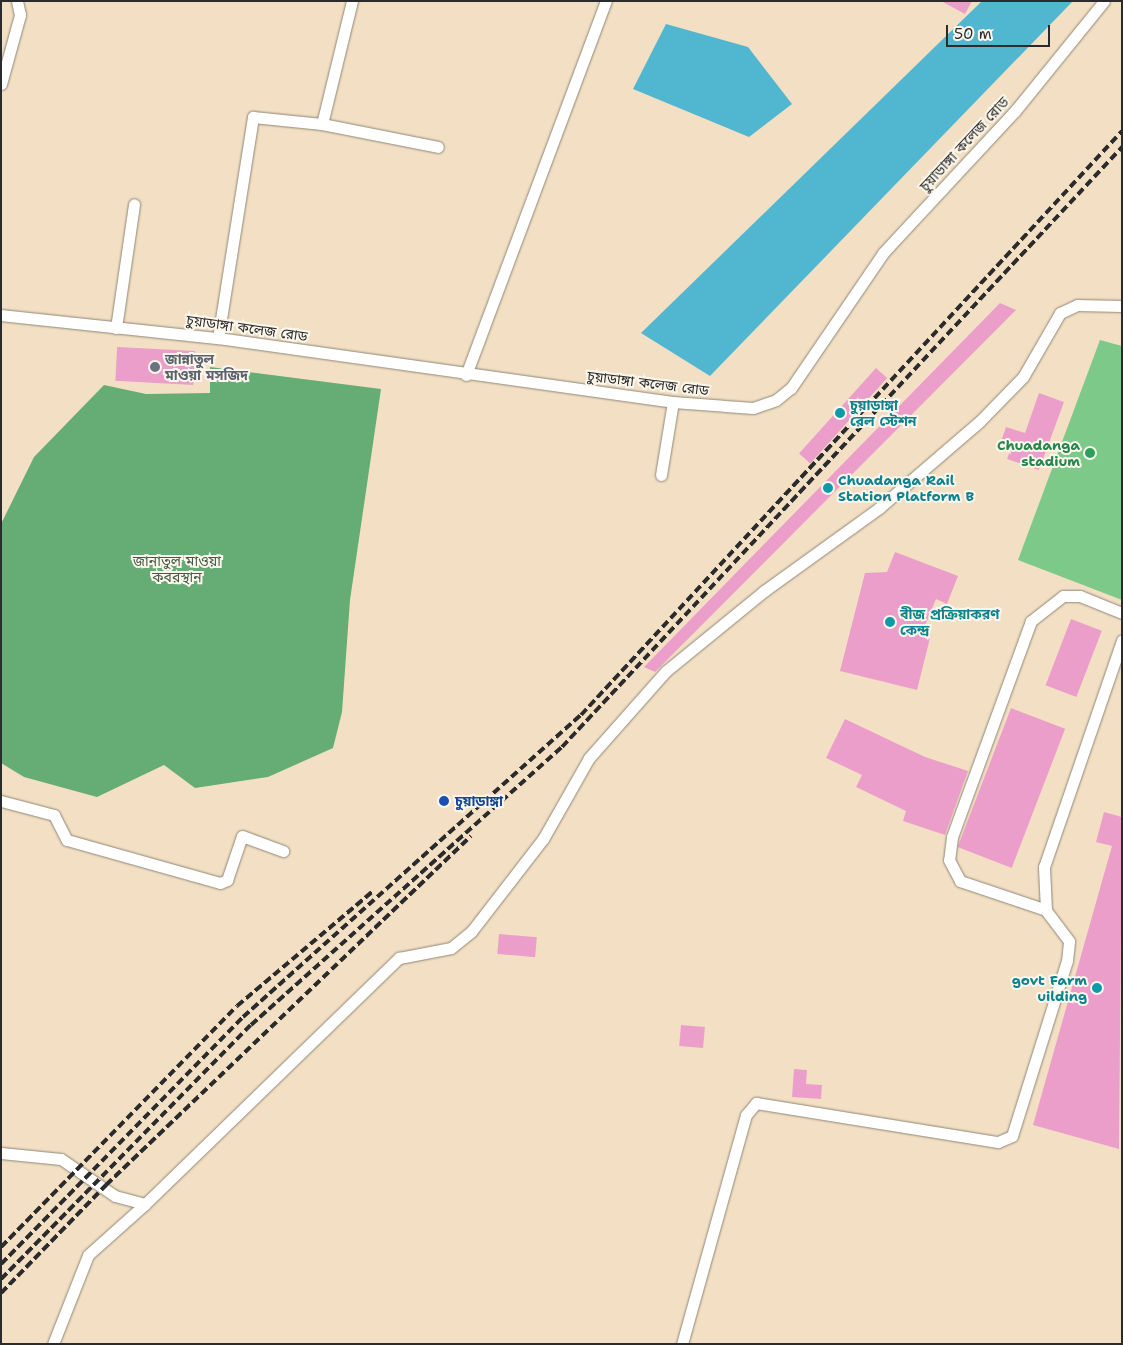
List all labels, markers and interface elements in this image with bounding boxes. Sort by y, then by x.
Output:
scale bar [948,15,1052,47]
text: 50 m [954,24,992,44]
street label: চুয়াডাঙ্গা কলেজ রোড [916,94,1012,194]
street label: চুয়াডাঙ্গা কলেজ রোড [185,311,309,345]
place label: জান্নাতুল মাওয়া মসজিদ [165,351,248,384]
marker: জান্নাতুল মাওয়া মসজিদ [149,361,161,373]
street label: চুয়াডাঙ্গা কলেজ রোড [586,367,710,399]
place label: চুয়াডাঙ্গা রেল স্টেশন [850,397,917,430]
marker: চুয়াডাঙ্গা রেল স্টেশন [834,407,846,419]
place label: Chuadanga stadium [997,437,1080,470]
marker: Chuadanga stadium [1084,447,1096,459]
place label: Chuadanga Rail Station Platform B [838,472,974,504]
marker: Chuadanga Rail Station Platform B [822,482,834,494]
park label: জানাতুল মাওয়া কবরস্থান [133,553,221,586]
place label: বীজ প্রক্রিয়াকরণ কেন্দ্র [900,606,999,638]
marker: বীজ প্রক্রিয়াকরণ কেন্দ্র [884,616,896,628]
place label: চুয়াডাঙ্গা [455,793,503,809]
marker: চুয়াডাঙ্গা [437,794,451,808]
place label: govt Farm uilding [1012,972,1087,1004]
marker: govt Farm uilding [1091,982,1103,994]

